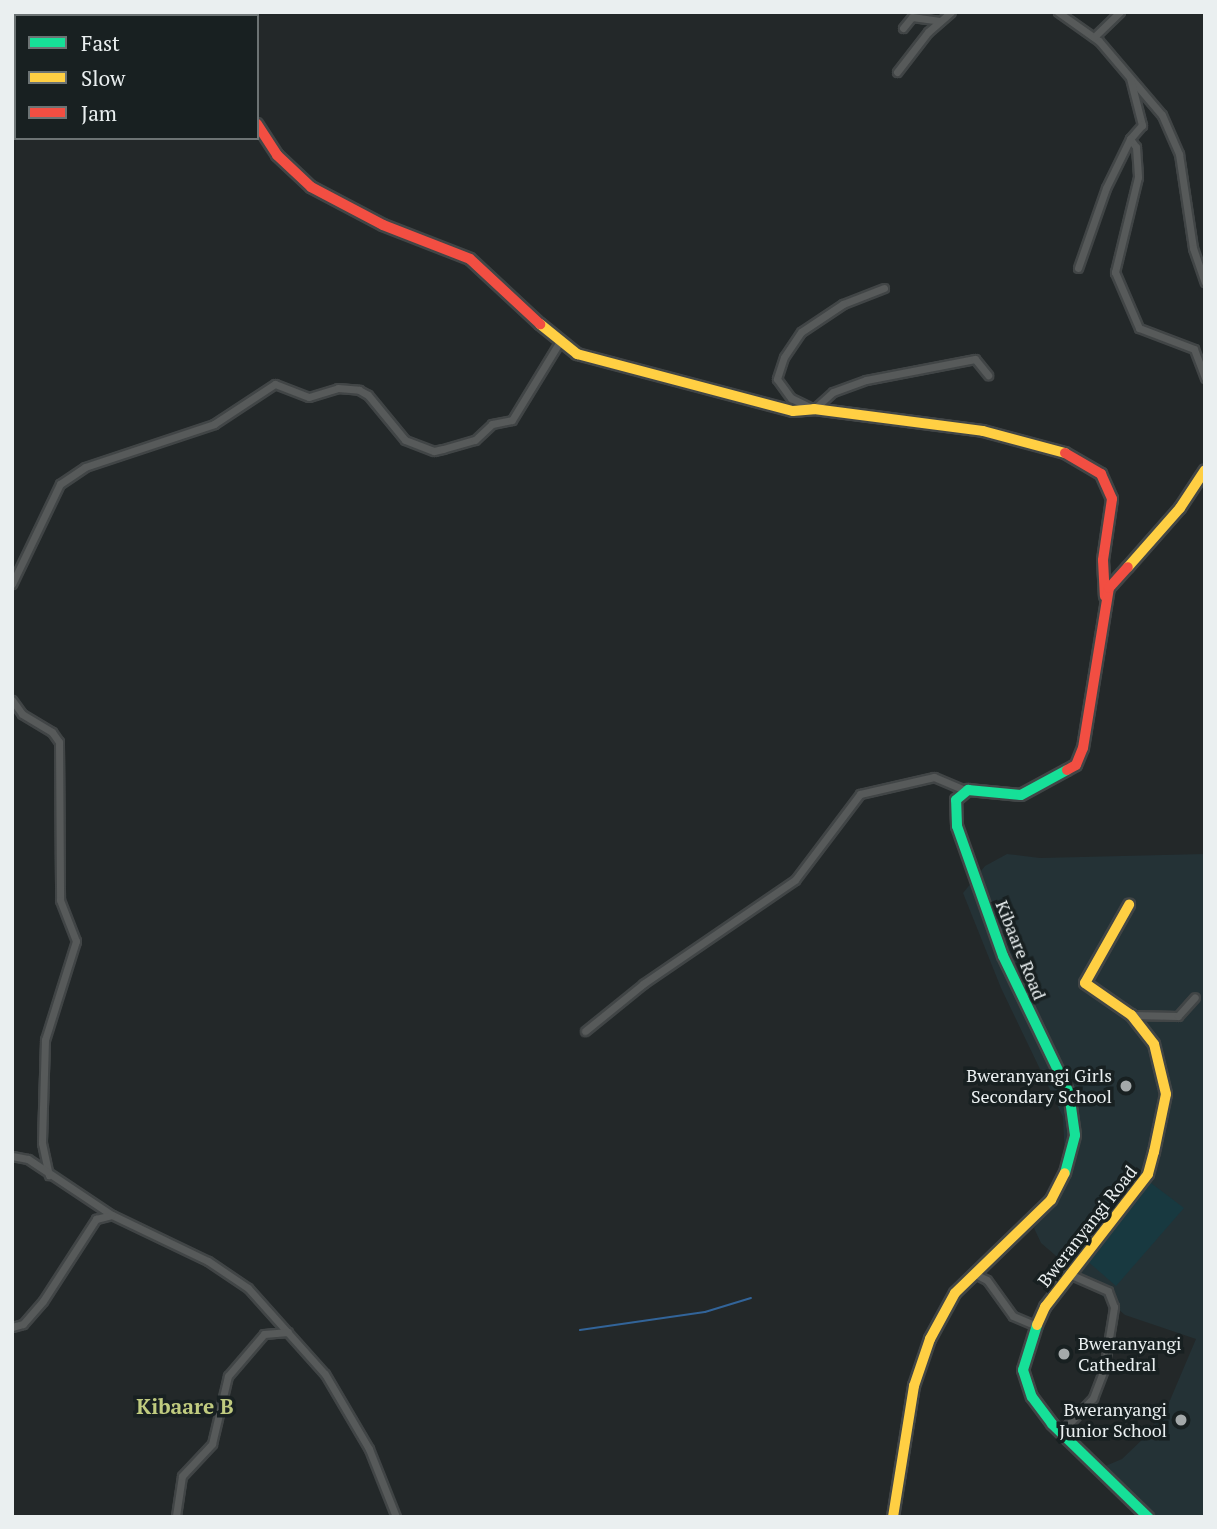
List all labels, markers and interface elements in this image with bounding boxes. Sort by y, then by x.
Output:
legend [14,14,259,140]
text: Fast [81,29,120,57]
text: Slow [81,64,125,92]
text: Jam [81,99,117,127]
street label: Kibaare Road [991,897,1051,1003]
place label: Bweranyangi Girls Secondary School [966,1065,1112,1108]
marker: Bweranyangi Girls Secondary School [1118,1078,1134,1094]
street label: Bweranyangi Road [1033,1161,1141,1291]
place label: Bweranyangi Cathedral [1078,1333,1181,1376]
marker: Bweranyangi Cathedral [1056,1346,1072,1362]
district label: Kibaare B [136,1393,234,1419]
place label: Bweranyangi Junior School [1059,1399,1167,1442]
marker: Bweranyangi Junior School [1173,1412,1189,1428]

